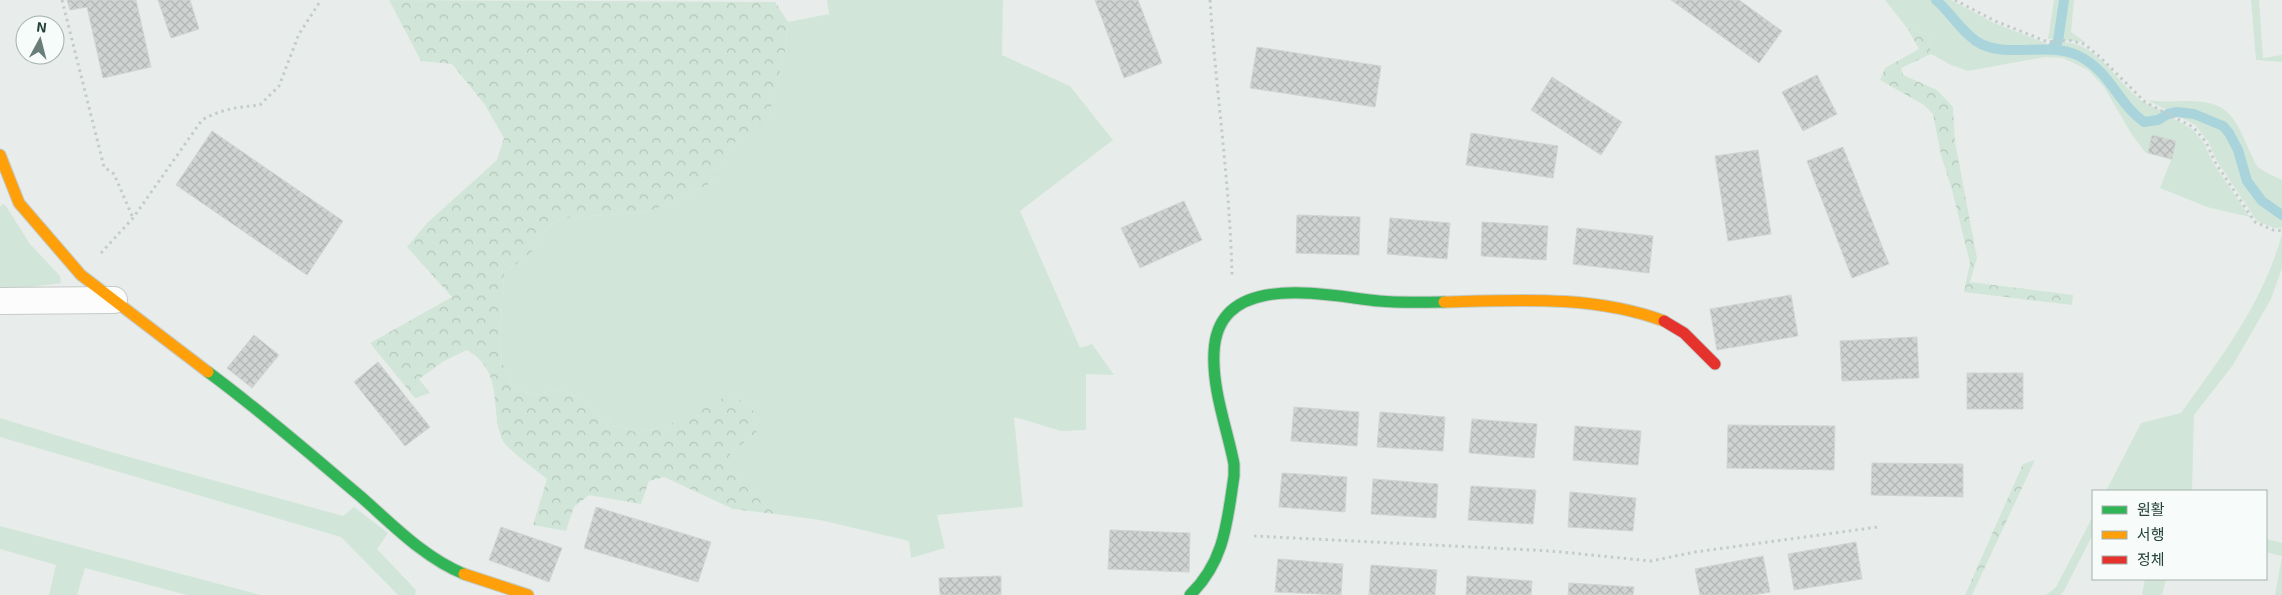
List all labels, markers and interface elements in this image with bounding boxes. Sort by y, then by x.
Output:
north arrow [15,15,65,65]
text: N [36,18,48,36]
legend [2092,490,2267,580]
text: 원활 [2137,500,2165,518]
text: 서행 [2137,525,2165,543]
text: 정체 [2137,550,2165,568]

